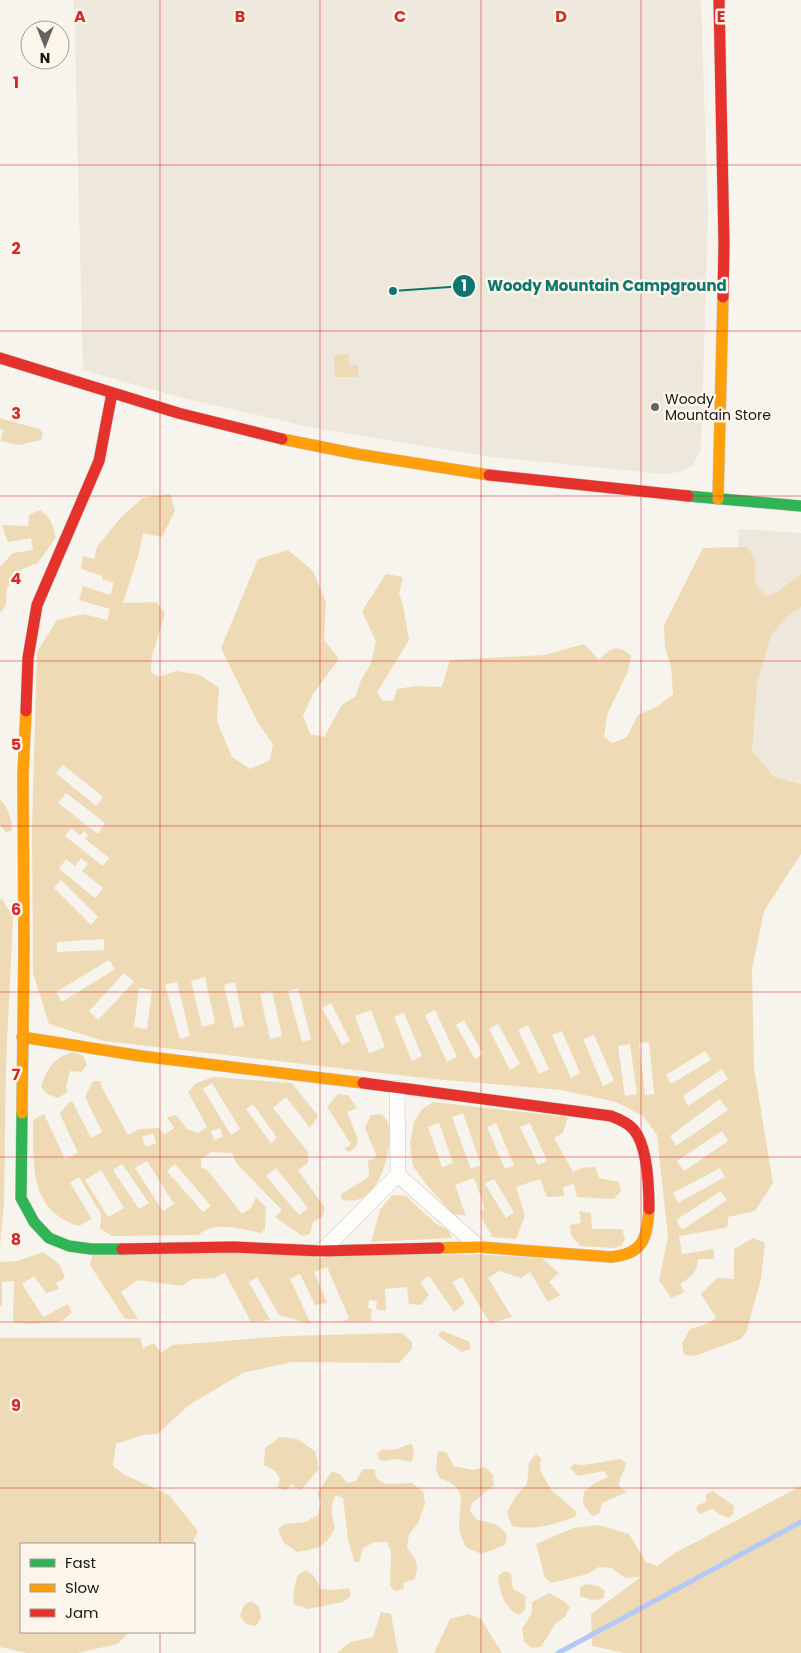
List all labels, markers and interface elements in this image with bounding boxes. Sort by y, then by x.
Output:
text: A [74,5,86,28]
text: B [235,5,245,28]
text: C [394,5,406,28]
text: D [555,5,567,28]
text: E [717,5,725,28]
north arrow [20,20,70,70]
text: N [40,48,50,68]
text: 1 [13,71,19,94]
text: 2 [11,237,21,260]
callout: Woody Mountain Campground [452,271,736,301]
text: 1 [461,275,467,296]
text: Woody Mountain Campground [487,275,727,296]
place label: Woody Mountain Store [665,389,771,425]
marker: Woody Mountain Store [649,401,661,413]
text: 3 [11,402,21,425]
text: 4 [11,567,22,590]
text: 5 [11,733,21,756]
text: 6 [11,898,21,921]
text: 7 [12,1063,21,1086]
text: 8 [11,1228,21,1251]
text: 9 [11,1394,21,1417]
legend [20,1543,195,1633]
text: Fast [65,1552,96,1573]
text: Slow [65,1577,100,1598]
text: Jam [65,1602,99,1623]

